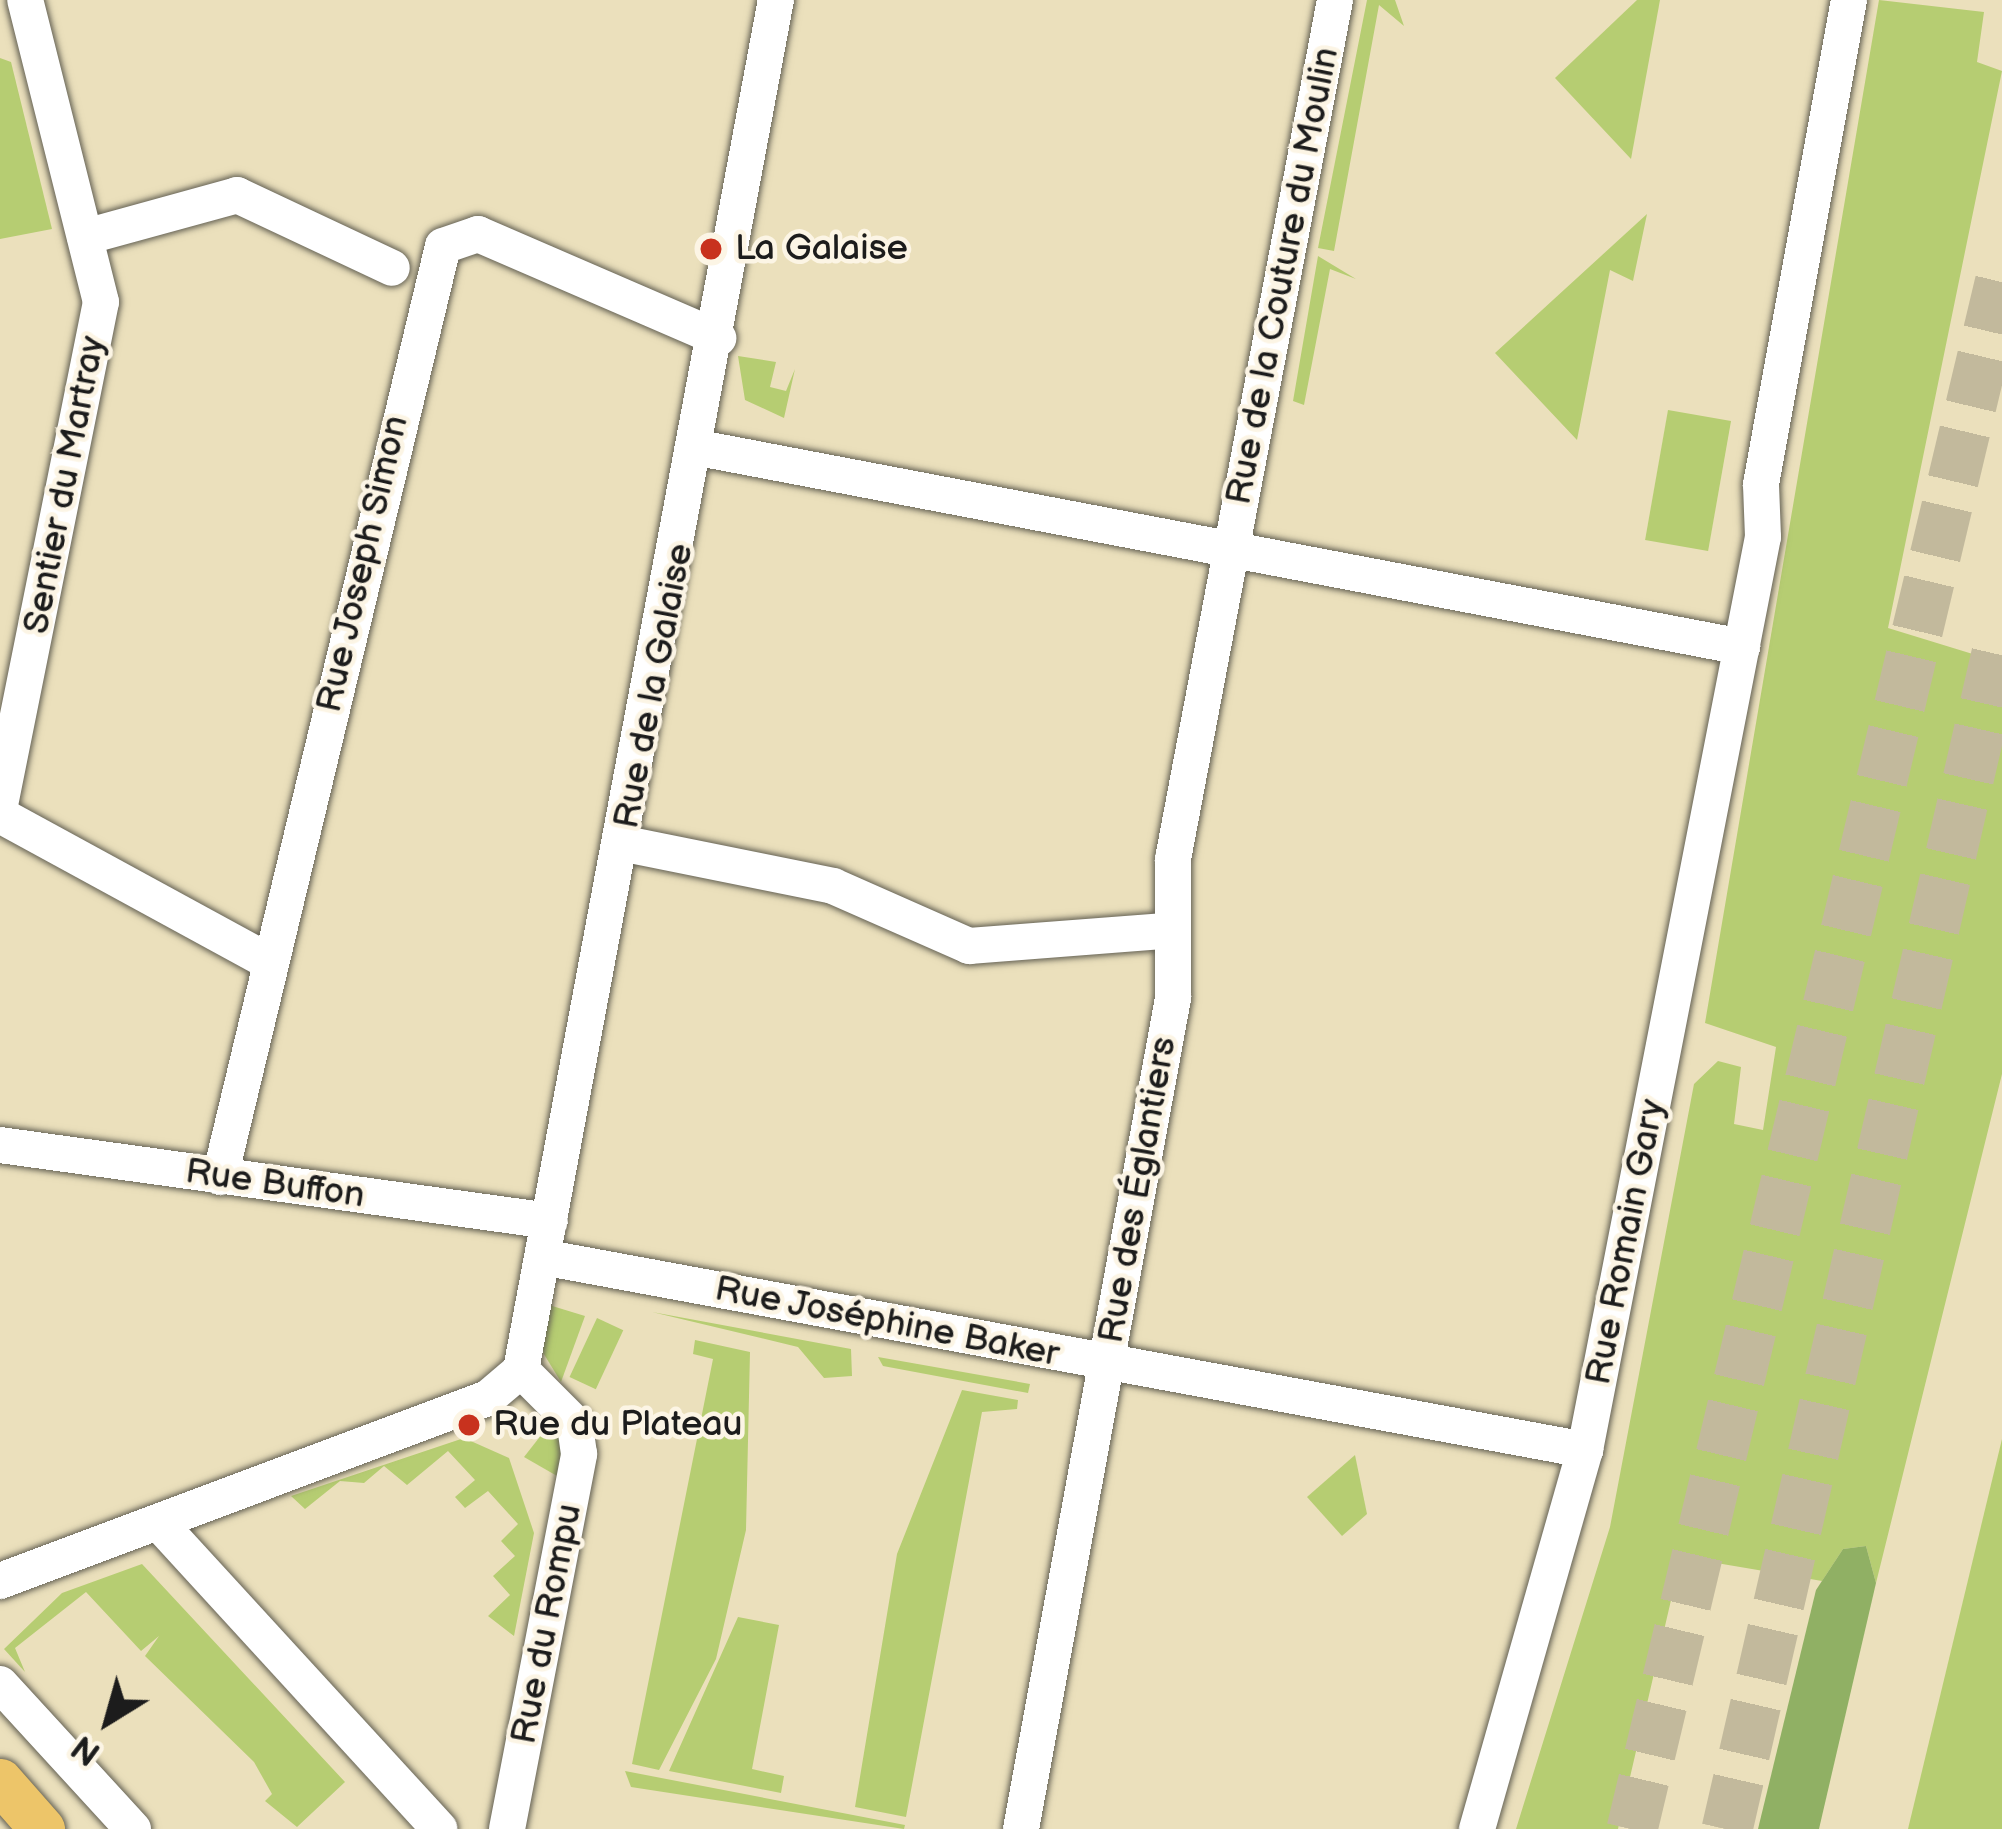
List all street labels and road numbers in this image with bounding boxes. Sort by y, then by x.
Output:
street label: Rue de la Couture du Moulin [1217,44,1349,508]
street label: Sentier du Martray [15,333,115,637]
street label: Rue Joseph Simon [308,410,418,718]
street label: Rue de la Galaise [605,540,703,832]
street label: Rue des Églantiers [1090,1034,1186,1346]
street label: Rue Romain Gary [1577,1096,1675,1388]
street label: Rue Buffon [183,1150,367,1218]
street label: Rue Joséphine Baker [710,1267,1064,1377]
street label: Rue du Rompu [503,1500,591,1748]

